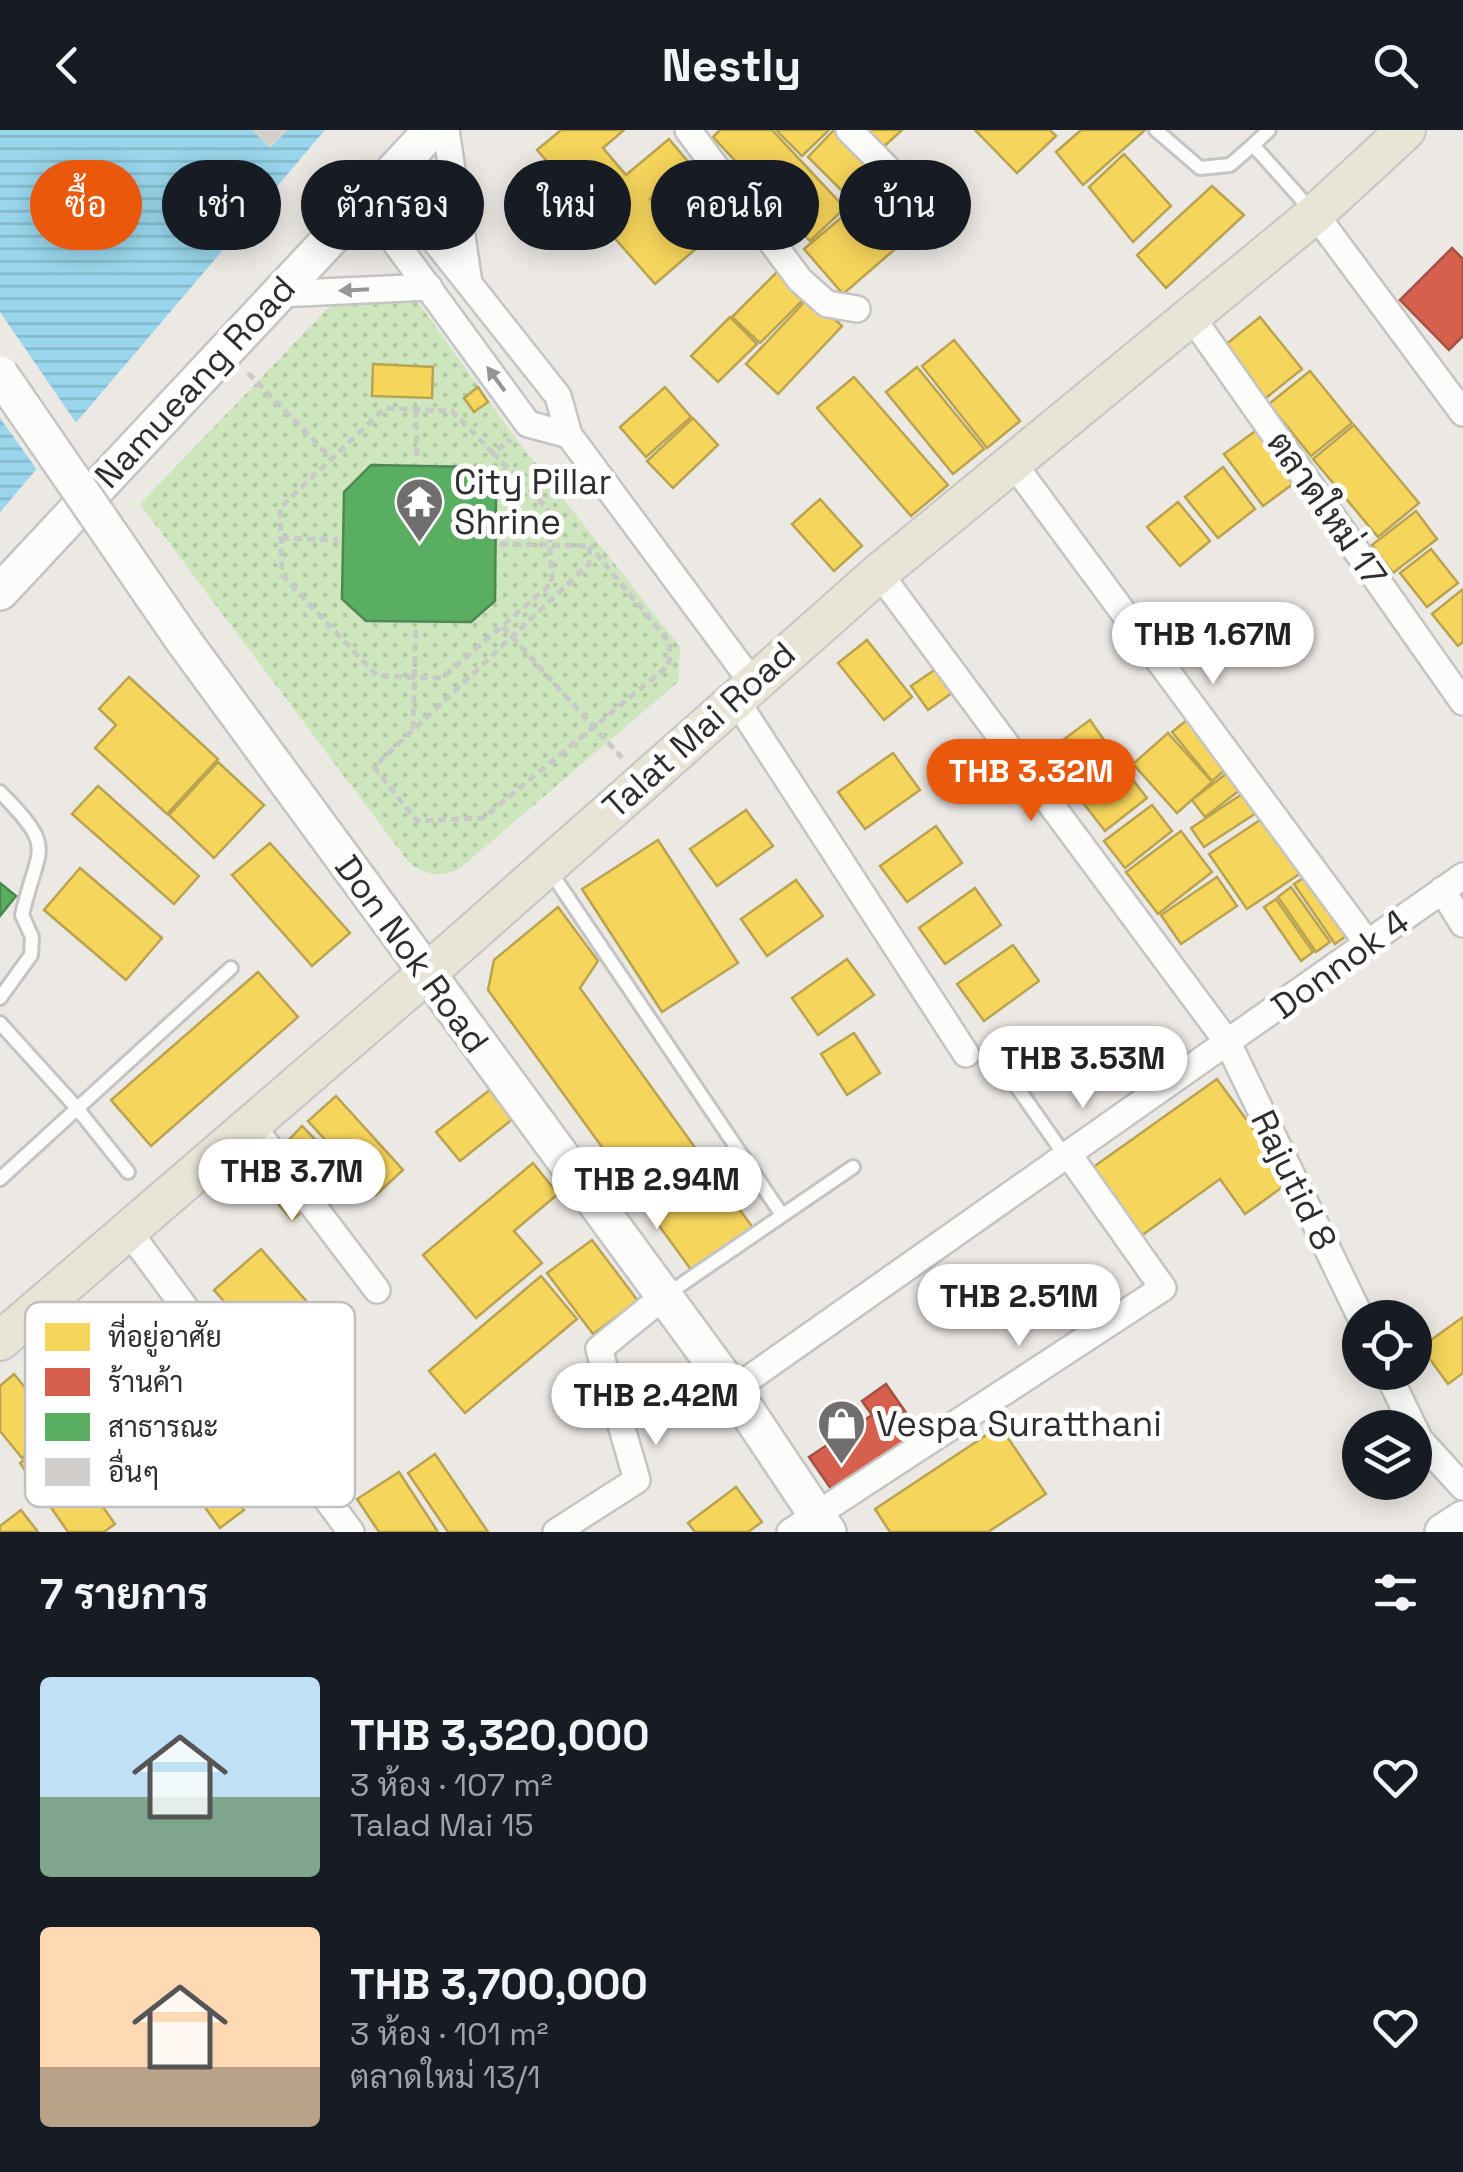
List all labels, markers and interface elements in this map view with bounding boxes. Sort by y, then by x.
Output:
text: Nestly [662,37,801,94]
icon: back [40,38,95,93]
icon: search [1368,38,1423,93]
chip: ซื้อ [30,160,142,250]
chip: เช่า [162,160,281,250]
chip: ตัวกรอง [301,160,484,250]
chip: ใหม่ [504,160,631,250]
chip: คอนโด [651,160,819,250]
chip: บ้าน [839,160,971,250]
street label: Namueang Road [85,267,305,497]
one-way arrow [337,283,369,299]
one-way arrow [486,366,506,392]
street label: ตลาดใหม่ 17 [1257,422,1397,595]
place label: City Pillar Shrine [454,460,612,544]
temple icon: City Pillar Shrine [393,476,445,544]
pin: THB 1.67M [1099,602,1327,687]
text: THB 1.67M [1134,614,1292,654]
street label: Talat Mai Road [594,632,804,828]
pin: THB 3.32M [917,739,1145,824]
text: THB 3.32M [949,751,1113,791]
street label: Don Nok Road [325,846,499,1062]
street label: Donnok 4 [1263,899,1417,1029]
pin: THB 3.53M [969,1026,1197,1111]
text: THB 3.53M [1000,1038,1166,1078]
street label: Rajutid 8 [1241,1103,1347,1257]
pin: THB 3.7M [189,1139,395,1224]
pin: THB 2.94M [543,1147,771,1232]
text: THB 3.7M [220,1151,364,1191]
text: THB 2.94M [574,1159,740,1199]
pin: THB 2.51M [905,1264,1133,1349]
text: THB 2.51M [939,1276,1099,1316]
map controls [1342,1300,1432,1500]
button: locate [1342,1300,1432,1390]
legend [25,1302,355,1507]
text: ที่อยู่อาศัย [108,1313,222,1357]
pin: THB 2.42M [542,1363,770,1448]
text: ร้านค้า [108,1364,183,1400]
text: THB 2.42M [573,1375,739,1415]
shop icon: Vespa Suratthani [815,1398,867,1466]
place label: Vespa Suratthani [876,1402,1162,1446]
text: สาธารณะ [108,1409,218,1445]
button: layers [1342,1410,1432,1500]
text: อื่นๆ [108,1448,160,1490]
icon: filters [1368,1565,1423,1620]
text: 7 รายการ [40,1568,208,1621]
text: THB 3,320,000 [350,1709,649,1762]
icon: home [120,1717,240,1837]
icon: heart [1368,1750,1423,1805]
text: 3 ห้อง · 107 m² [350,1765,552,1805]
text: Talad Mai 15 [350,1805,534,1845]
text: THB 3,700,000 [350,1958,648,2011]
icon: home [120,1967,240,2087]
icon: heart [1368,2000,1423,2055]
text: 3 ห้อง · 101 m² [350,2014,548,2054]
text: ตลาดใหม่ 13/1 [350,2057,541,2097]

